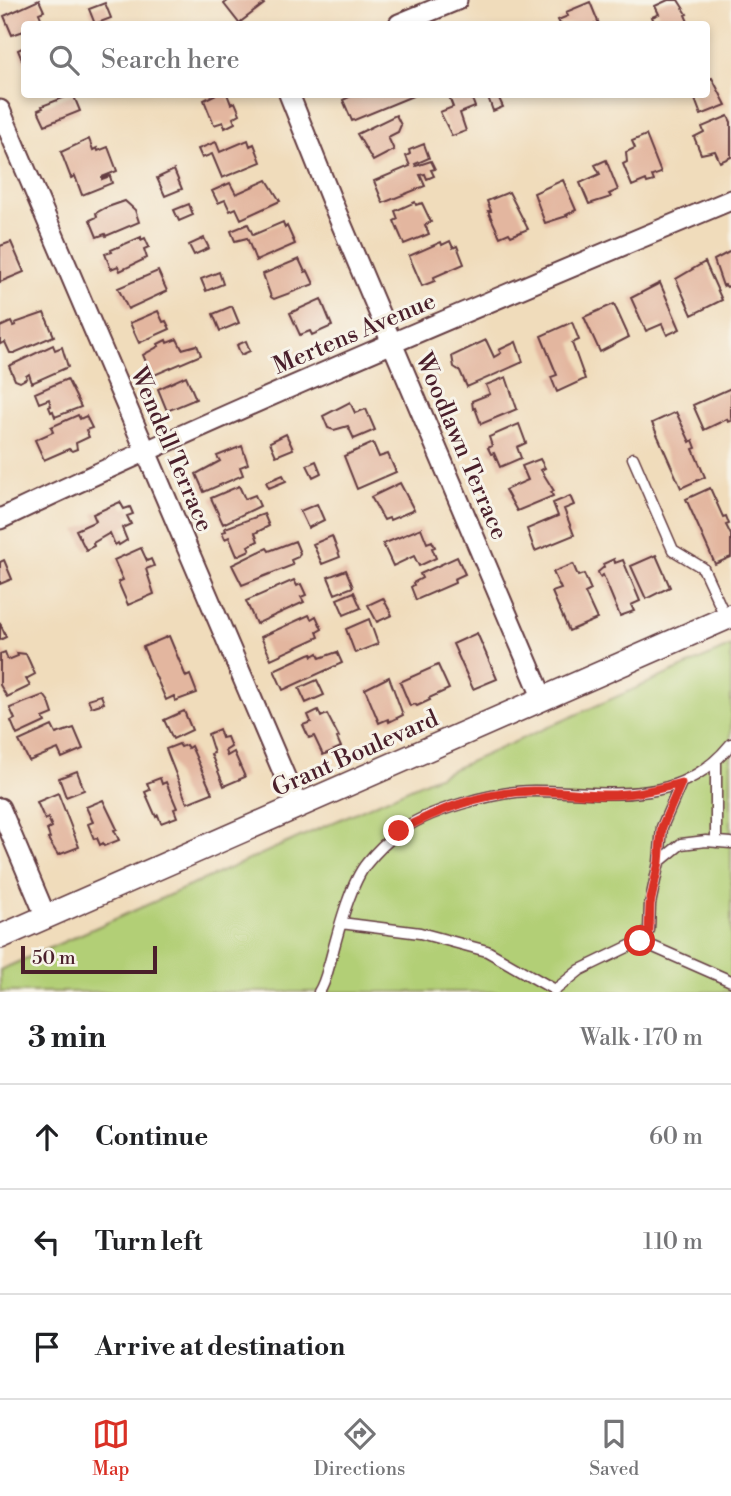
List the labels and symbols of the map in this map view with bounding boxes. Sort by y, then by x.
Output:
street label: Mertens Avenue [269,286,440,382]
street label: Woodlawn Terrace [408,348,514,544]
street label: Wendell Terrace [123,362,219,536]
street label: Grant Boulevard [268,704,444,804]
route end [383,815,414,846]
route start [624,925,655,956]
scale bar [21,943,158,975]

